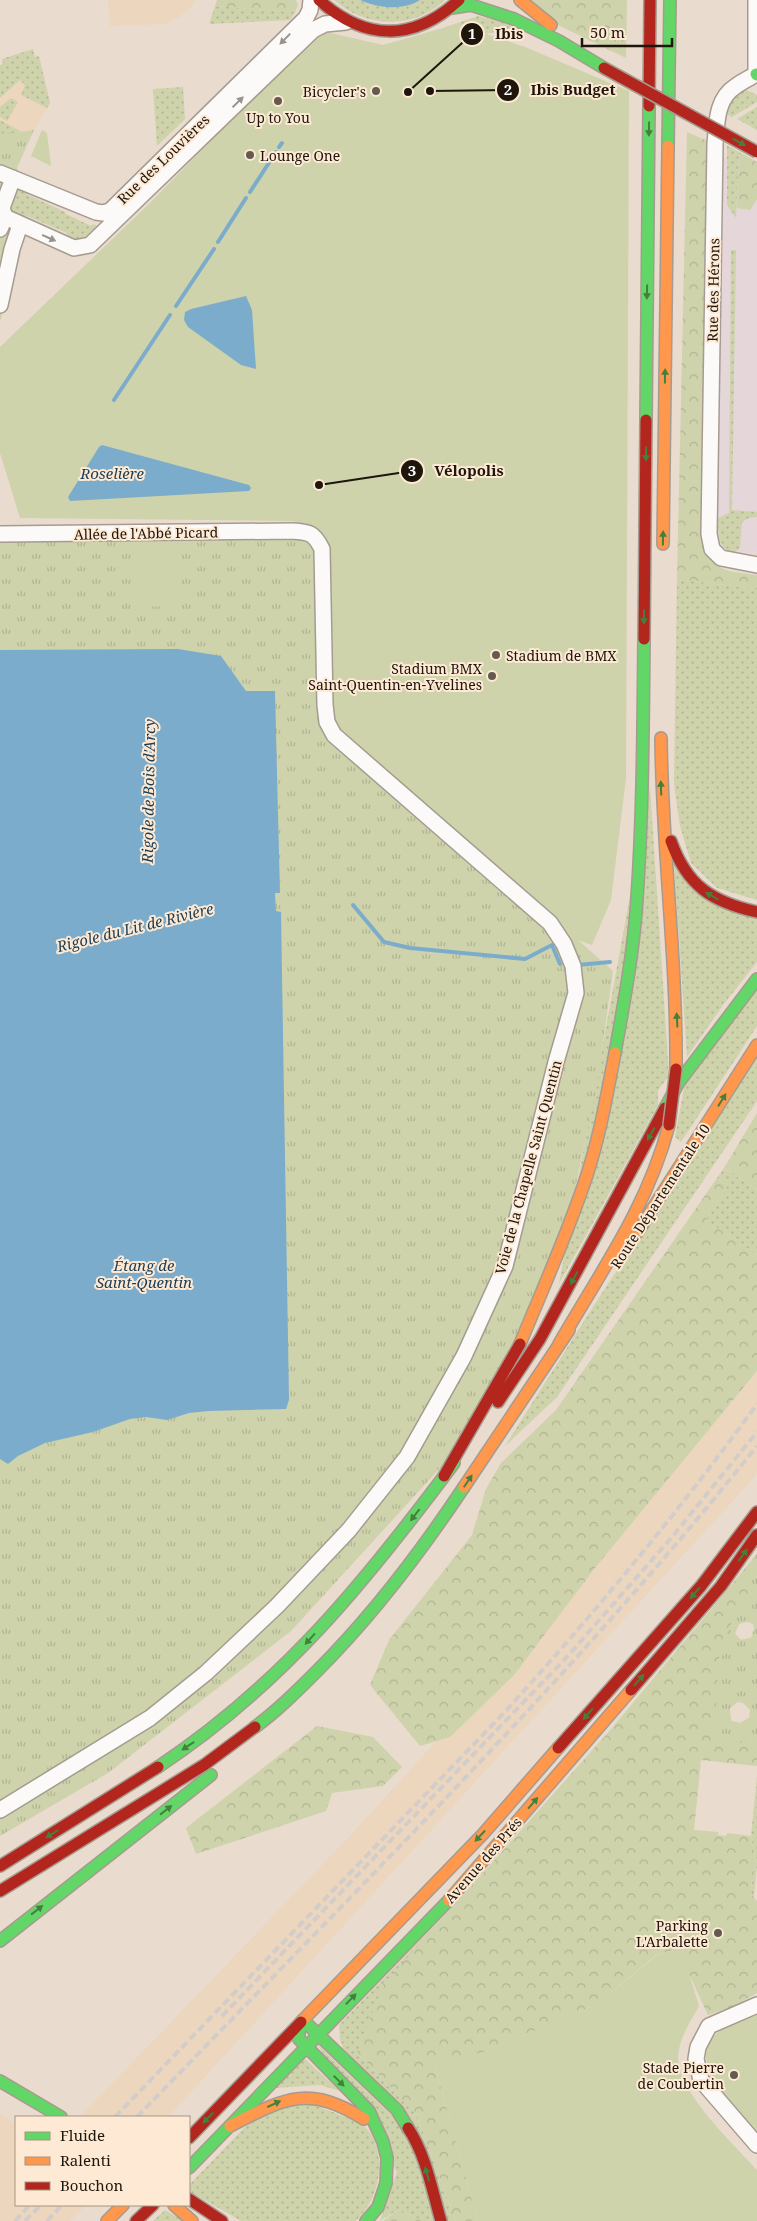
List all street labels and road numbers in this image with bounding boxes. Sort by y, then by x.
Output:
street label: Rue des Louvières [113,110,213,208]
street label: Rue des Hérons [703,238,723,342]
street label: Allée de l'Abbé Picard [74,522,219,544]
street label: Voie de la Chapelle Saint Quentin [490,1058,566,1276]
street label: Route Départementale 10 [606,1120,714,1272]
street label: Avenue des Prés [440,1813,526,1907]

